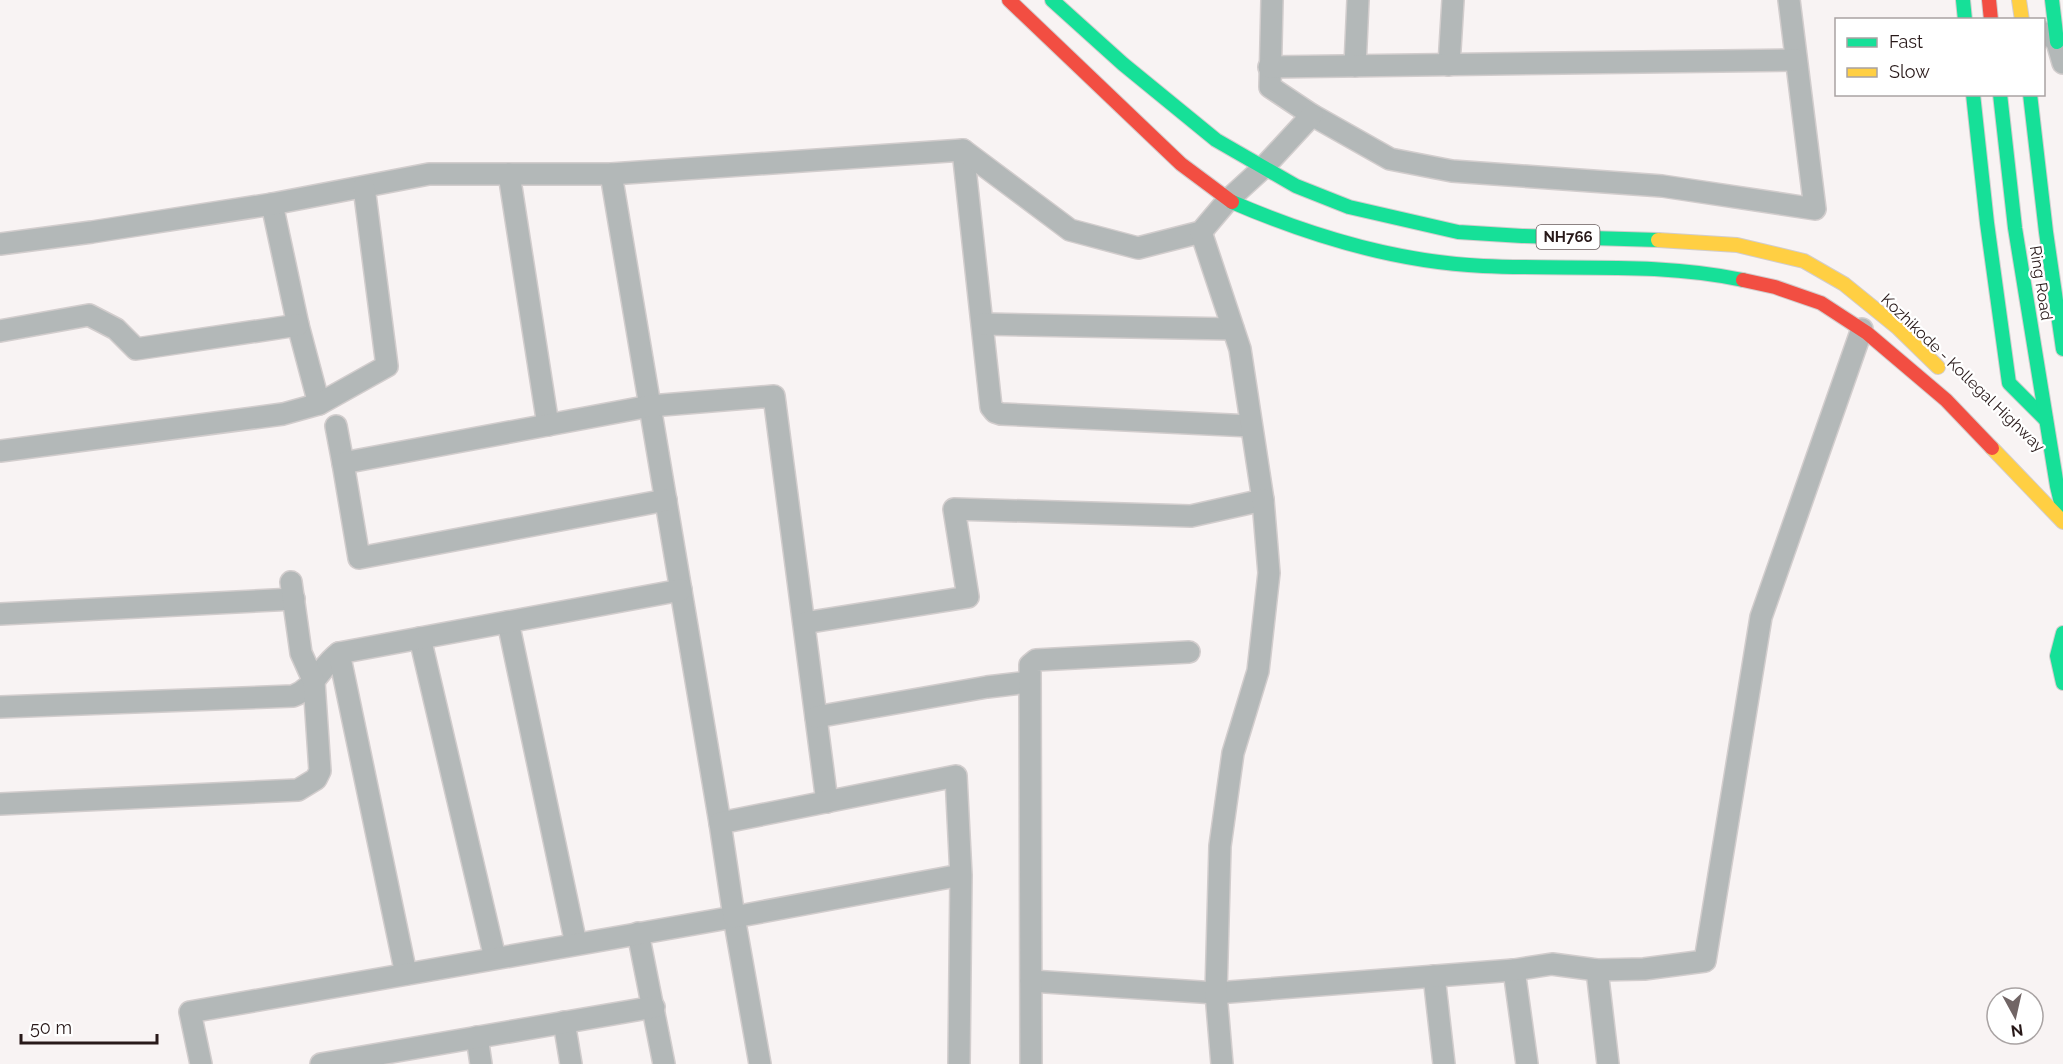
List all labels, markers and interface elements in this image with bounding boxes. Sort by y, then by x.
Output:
legend [1835,18,2045,96]
text: Fast [1889,31,1923,52]
text: Slow [1889,61,1930,82]
road number: NH766 [1536,225,1600,249]
street label: Ring Road [2026,244,2056,322]
street label: Kozhikode - Kollegal Highway [1877,290,2049,456]
north arrow [1985,986,2045,1046]
scale bar [21,1007,158,1045]
text: 50 m [30,1017,72,1038]
text: N [2010,1020,2024,1041]

